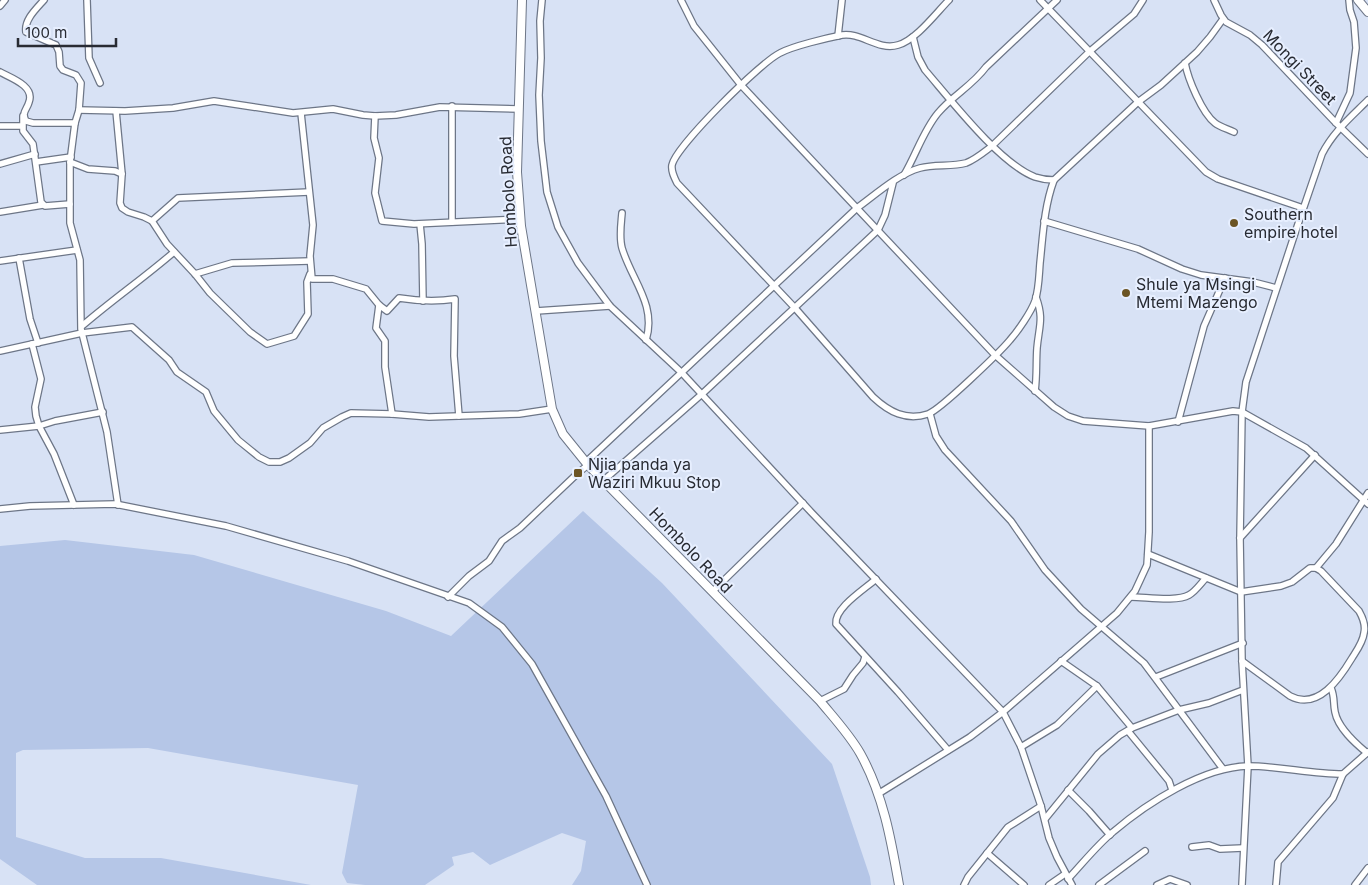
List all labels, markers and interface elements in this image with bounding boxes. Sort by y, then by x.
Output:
scale bar [18,15,115,47]
text: 100 m [25,23,67,42]
street label: Mongi Street [1259,25,1341,109]
street label: Hombolo Road [495,136,521,248]
place label: Southern empire hotel [1244,204,1338,242]
marker: Southern empire hotel [1228,217,1240,229]
place label: Shule ya Msingi Mtemi Mazengo [1136,274,1258,312]
marker: Shule ya Msingi Mtemi Mazengo [1120,287,1132,299]
place label: Njia panda ya Waziri Mkuu Stop [588,454,721,492]
marker: Njia panda ya Waziri Mkuu Stop [572,467,584,479]
street label: Hombolo Road [645,503,737,597]

